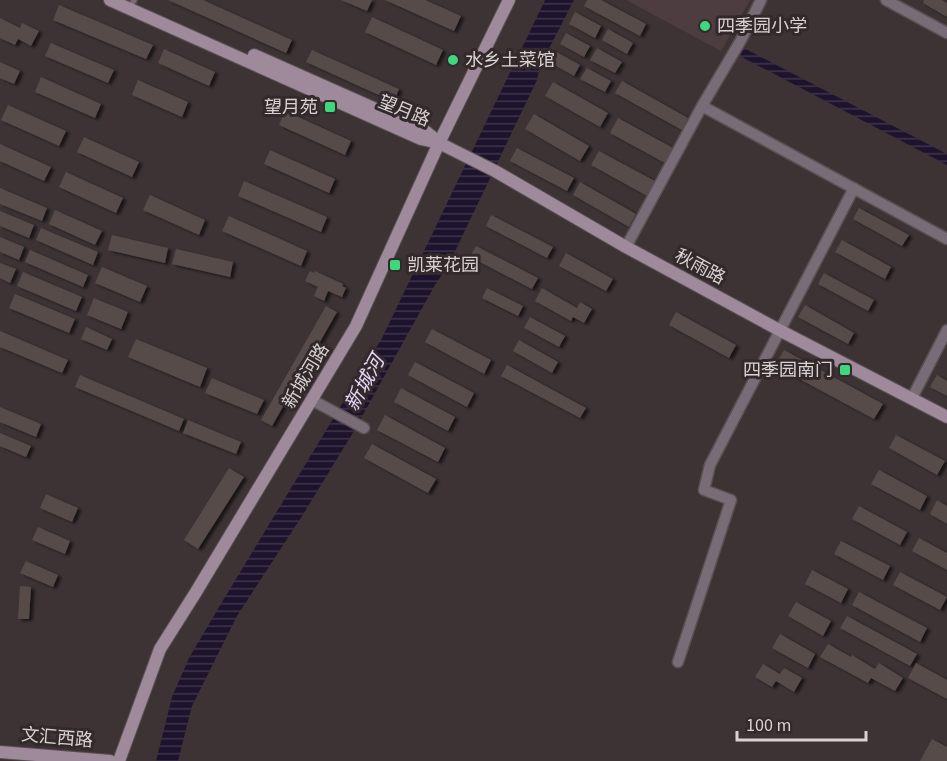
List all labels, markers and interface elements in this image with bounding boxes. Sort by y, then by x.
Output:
place label: 四季园小学 [717,14,807,39]
marker: 四季园小学 [698,19,712,33]
place label: 水乡土菜馆 [465,48,555,73]
marker: 水乡土菜馆 [446,53,460,67]
street label: 望月路 [374,89,434,133]
place label: 望月苑 [264,95,318,120]
marker: 望月苑 [323,100,337,114]
street label: 秋雨路 [670,243,730,291]
place label: 凯莱花园 [407,253,479,278]
marker: 凯莱花园 [388,258,402,272]
street label: 新城河路 [277,339,335,413]
water label: 新城河 [338,346,394,416]
place label: 四季园南门 [743,358,833,383]
marker: 四季园南门 [838,363,852,377]
scale bar [737,704,866,742]
text: 100 m [746,713,791,738]
street label: 文汇西路 [20,722,94,754]

